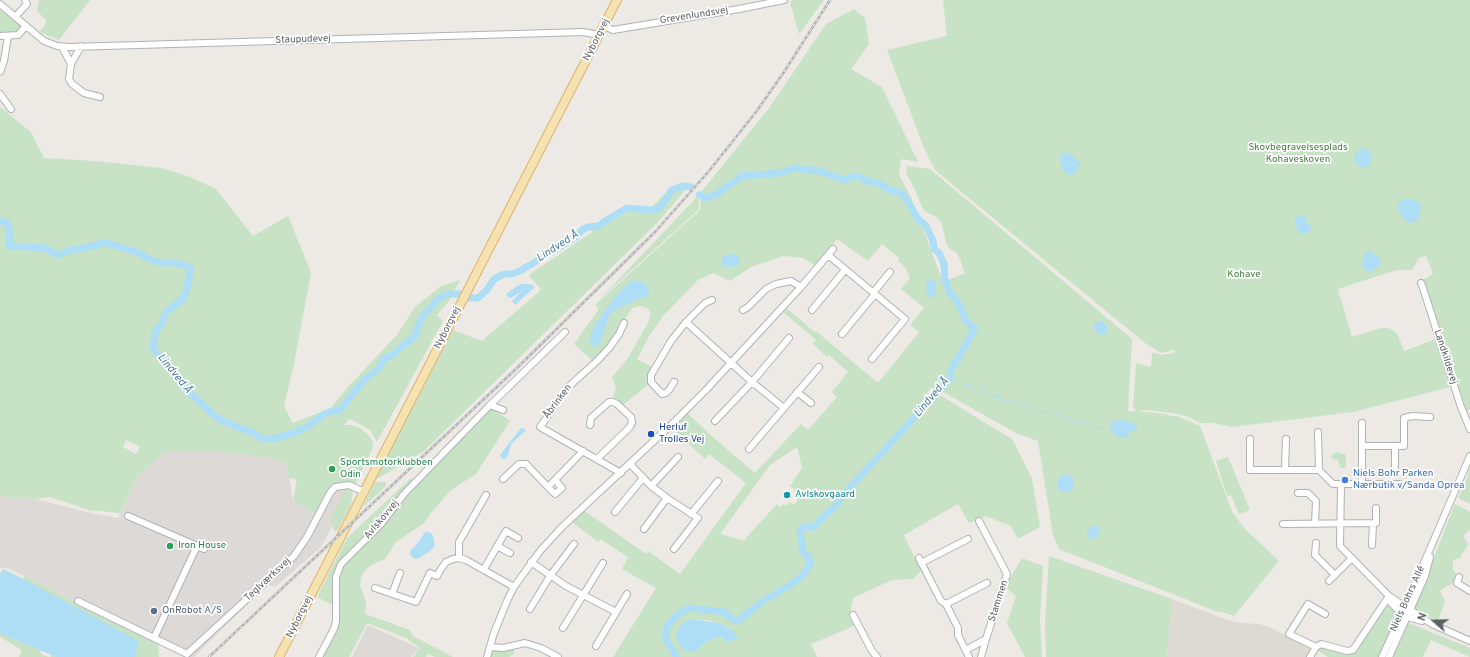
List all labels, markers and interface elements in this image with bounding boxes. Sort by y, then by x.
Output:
street label: Grevenlundsvej [659,5,729,27]
street label: Nyborgvej [581,17,613,63]
street label: Staupudevej [275,33,331,47]
park label: Skovbegravelsesplads Kohaveskoven [1248,142,1348,166]
water label: Lindved Å [535,229,581,265]
park label: Kohave [1227,269,1261,281]
street label: Nyborgvej [432,305,464,351]
street label: Landkildevej [1431,328,1459,386]
water label: Lindved Å [154,351,194,397]
water label: Lindved Å [912,376,952,420]
street label: Åbrinken [541,382,575,422]
place label: Herluf Trolles Vej [659,422,704,446]
marker: Herluf Trolles Vej [646,429,656,439]
place label: Sportsmotorklubben Odin [340,457,433,480]
marker: Sportsmotorklubben Odin [327,464,337,474]
place label: Niels Bohr Parken Nærbutik v/Sanda Oprea [1353,468,1464,492]
marker: Niels Bohr Parken Nærbutik v/Sanda Oprea [1340,475,1350,485]
place label: Avlskovgaard [795,489,855,501]
marker: Avlskovgaard [782,490,792,500]
street label: Avlskovvej [362,498,402,542]
place label: Iron House [178,540,226,552]
marker: Iron House [165,541,175,551]
street label: Teglværksvej [242,556,294,604]
street label: Niels Bohrs Allé [1388,564,1428,634]
street label: Stammen [987,579,1011,623]
street label: Nyborgvej [284,594,316,640]
north arrow [1414,601,1454,641]
place label: OnRobot A/S [162,605,222,617]
marker: OnRobot A/S [149,606,159,616]

